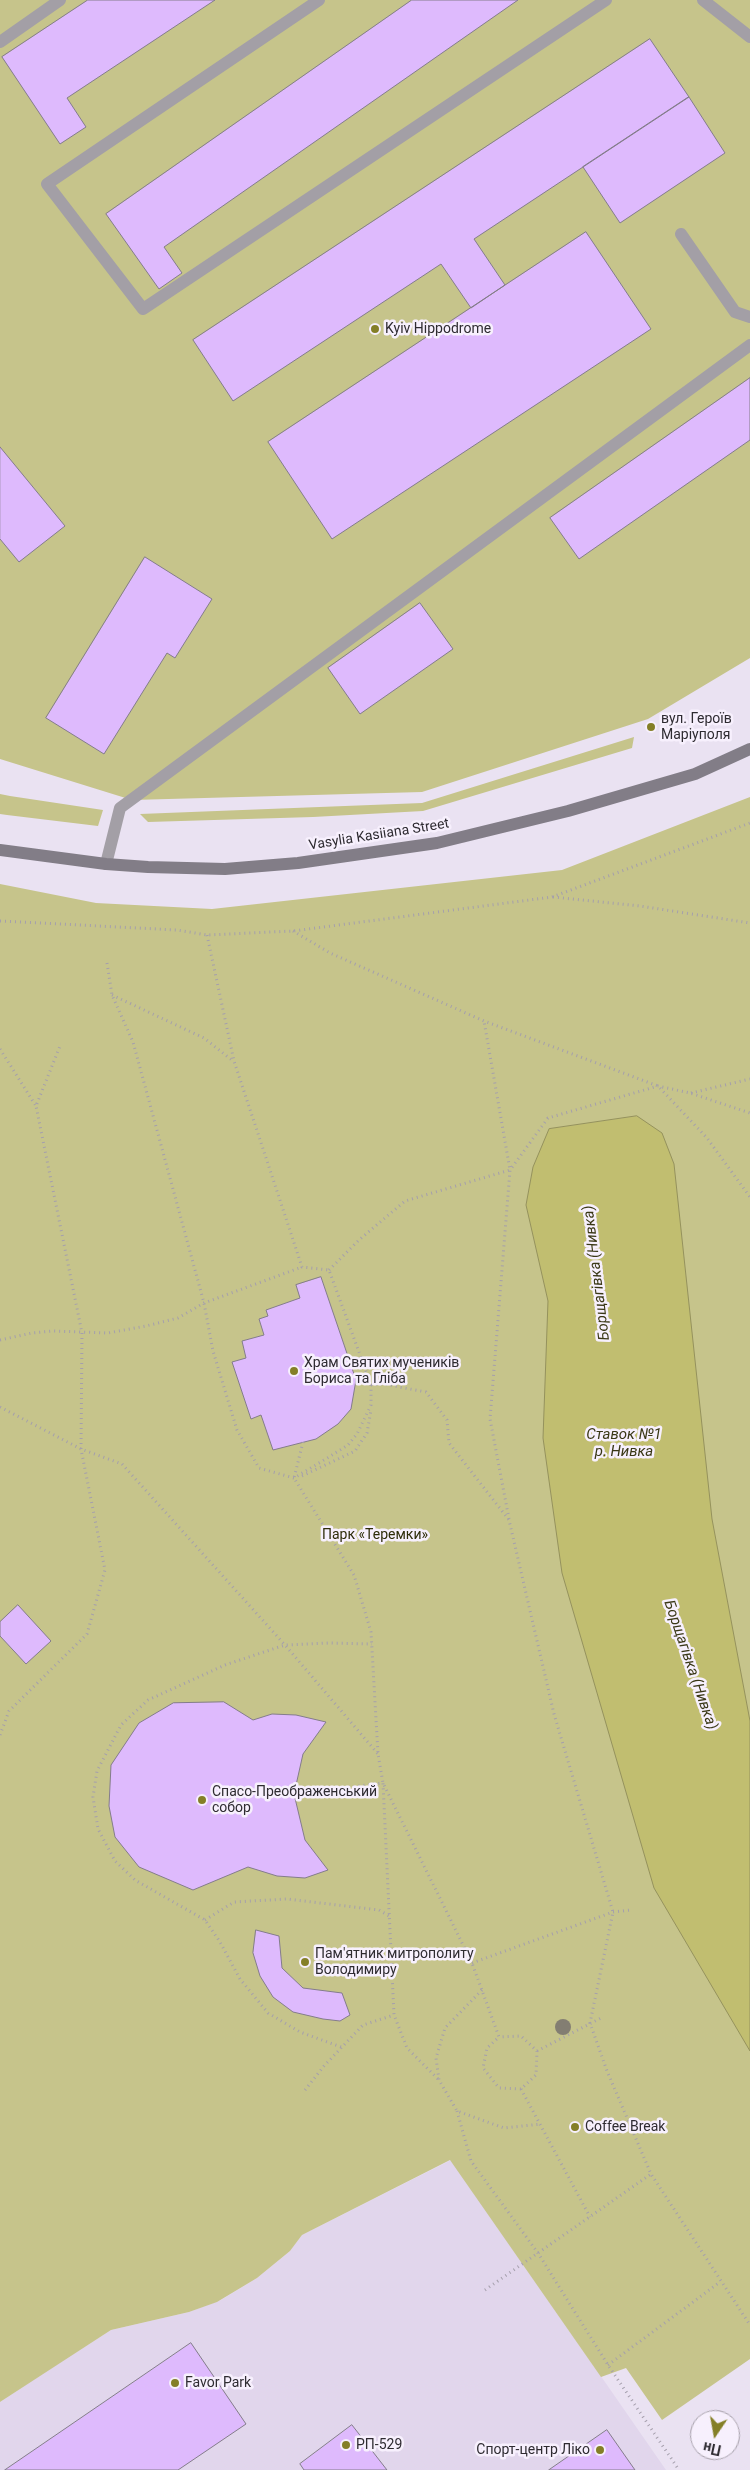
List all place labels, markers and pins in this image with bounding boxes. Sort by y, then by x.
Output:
place label: Kyiv Hippodrome [385,321,491,337]
marker: Kyiv Hippodrome [369,323,381,335]
place label: вул. Героїв Маріуполя [661,711,732,744]
marker: вул. Героїв Маріуполя [645,721,657,733]
place label: Храм Святих мучеників Бориса та Гліба [304,1355,459,1388]
marker: Храм Святих мучеників Бориса та Гліба [288,1365,300,1377]
place label: Спасо-Преображенський собор [212,1784,377,1816]
marker: Спасо-Преображенський собор [196,1794,208,1806]
place label: Пам'ятник митрополиту Володимиру [315,1946,474,1978]
marker: Пам'ятник митрополиту Володимиру [299,1956,311,1968]
place label: Coffee Break [585,2119,665,2135]
marker: Coffee Break [569,2121,581,2133]
place label: Favor Park [185,2375,251,2391]
marker: Favor Park [169,2377,181,2389]
place label: РП-529 [356,2437,402,2453]
marker: РП-529 [340,2439,352,2451]
place label: Спорт-центр Ліко [476,2442,590,2458]
marker: Спорт-центр Ліко [594,2444,606,2456]

